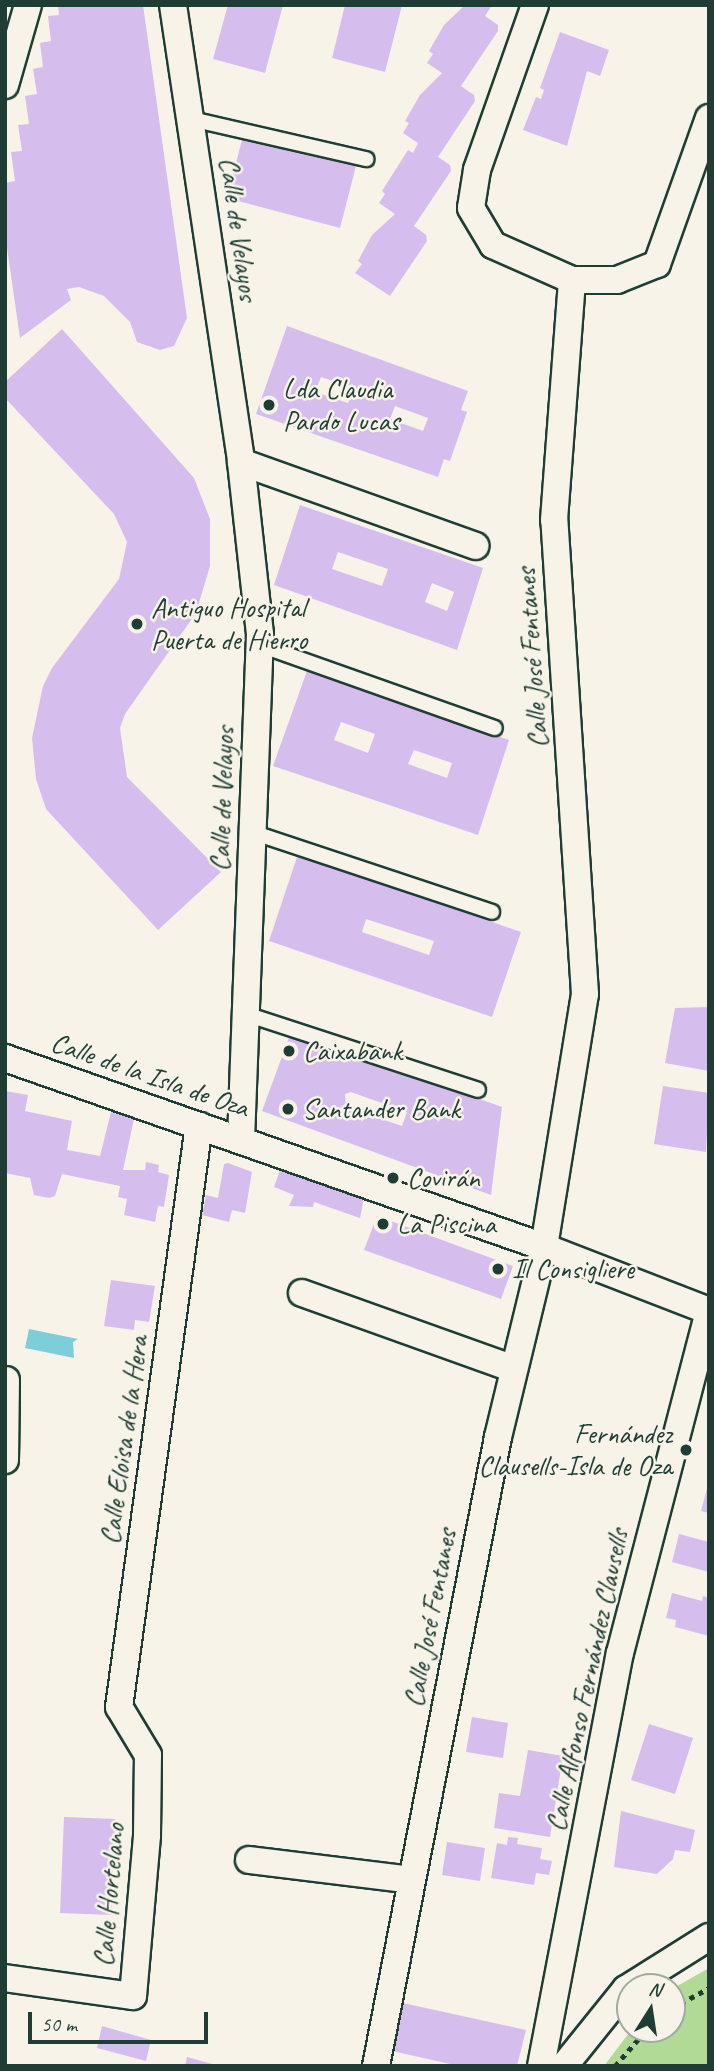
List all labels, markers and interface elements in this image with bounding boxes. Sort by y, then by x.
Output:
street label: Calle de Velayos [212,155,266,303]
place label: Lda Claudia Pardo Lucas [283,372,397,438]
marker: Lda Claudia Pardo Lucas [261,397,277,413]
street label: Calle José Fentanes [509,567,555,749]
place label: Antiguo Hospital Puerta de Hierro [151,591,308,657]
marker: Antiguo Hospital Puerta de Hierro [129,616,145,632]
street label: Calle de Velayos [203,726,241,872]
street label: Calle de la Isla de Oza [46,1025,254,1125]
place label: Caixabank [303,1034,402,1068]
marker: Caixabank [281,1043,297,1059]
place label: Santander Bank [302,1092,460,1126]
marker: Santander Bank [280,1101,296,1117]
place label: Covirán [407,1161,480,1195]
marker: Covirán [385,1170,401,1186]
place label: La Piscina [397,1207,495,1241]
marker: La Piscina [375,1216,391,1232]
place label: Il Consigliere [512,1252,634,1286]
marker: Il Consigliere [490,1261,506,1277]
street label: Calle Eloisa de la Hera [93,1334,155,1546]
place label: Fernández Clausells-Isla de Oza [478,1417,672,1483]
marker: Fernández Clausells-Isla de Oza [678,1442,694,1458]
street label: Calle Alfonso Fernández Clausells [538,1525,636,1835]
street label: Calle José Fentanes [396,1526,464,1710]
street label: Calle Hortelano [86,1822,132,1968]
north arrow [616,1973,686,2043]
text: N [647,1976,663,2002]
scale bar [32,1997,212,2041]
text: 50 m [41,2011,77,2037]

